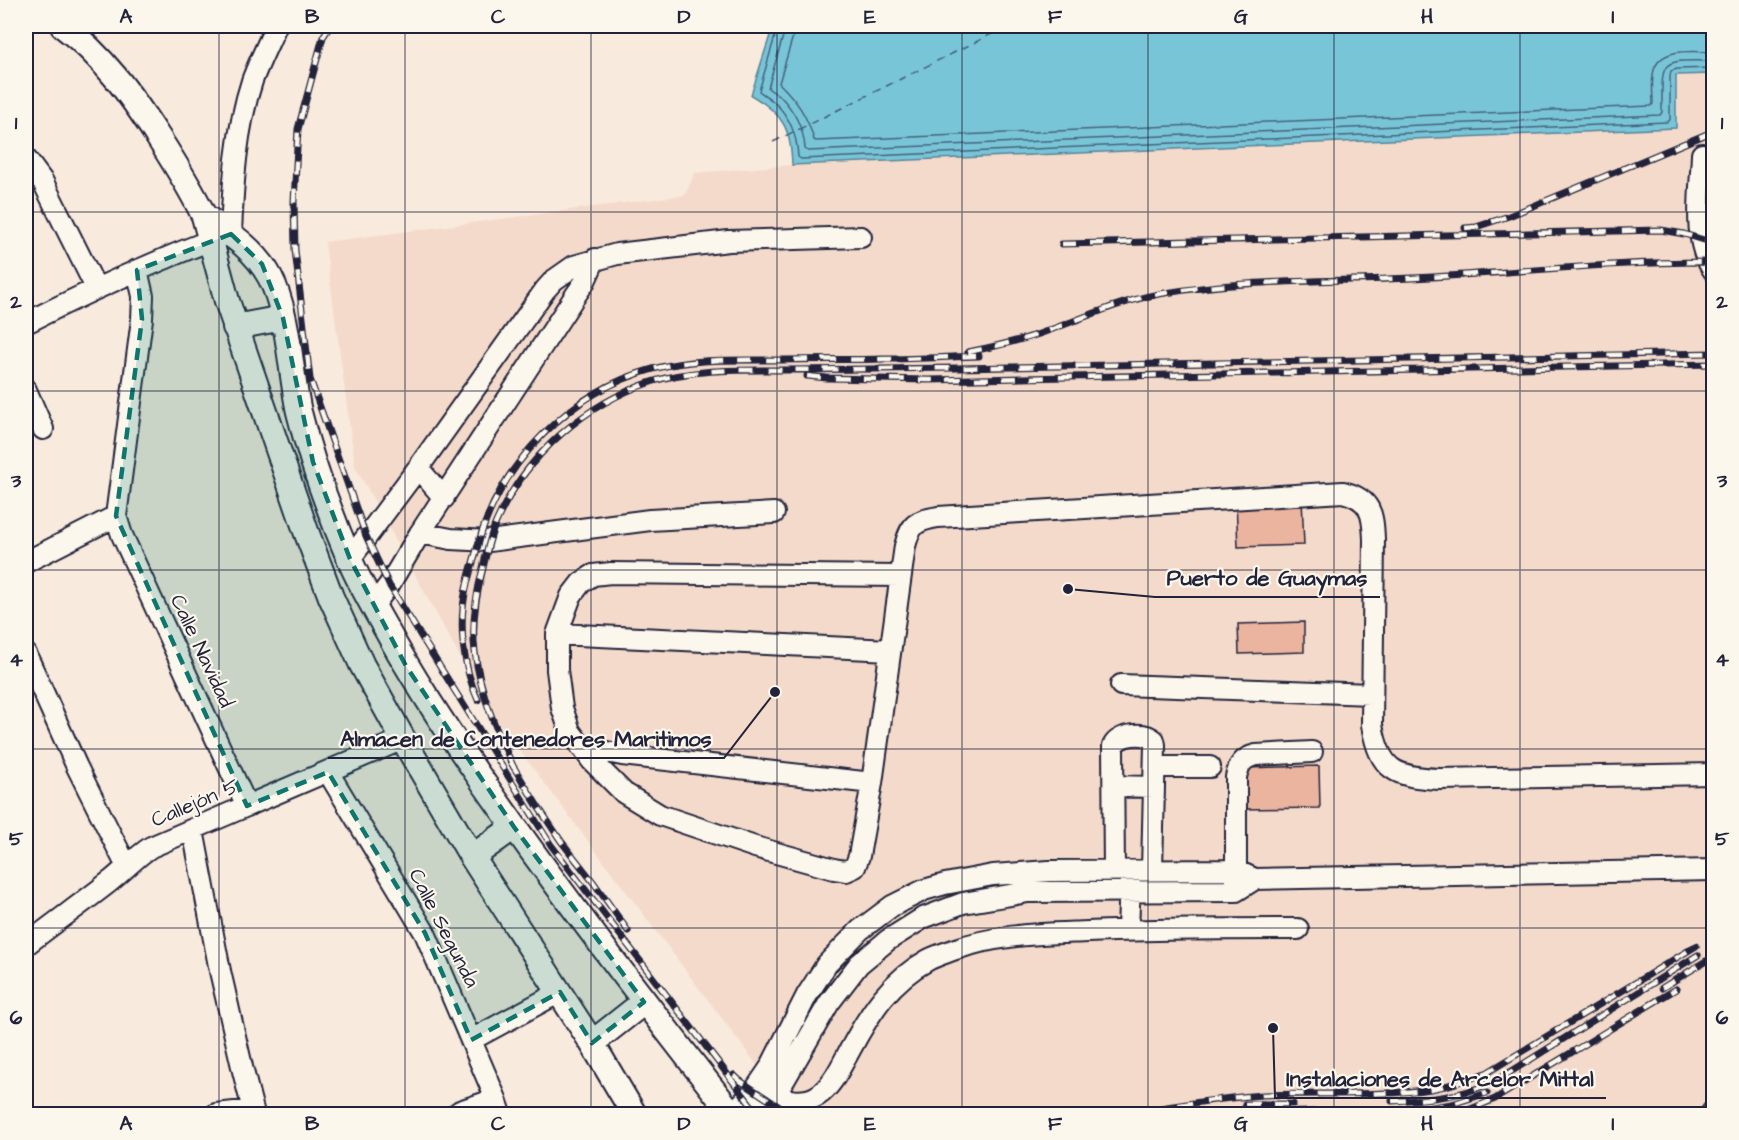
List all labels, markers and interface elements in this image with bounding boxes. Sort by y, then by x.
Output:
text: A [120,3,133,31]
text: B [305,3,320,31]
text: C [491,3,506,31]
text: D [678,3,691,31]
text: E [864,3,876,31]
text: F [1048,3,1063,31]
text: G [1234,3,1248,31]
text: H [1421,3,1433,31]
text: I [1611,3,1615,31]
text: 1 [15,109,18,137]
text: 1 [1721,109,1724,137]
text: 2 [9,288,22,316]
text: 2 [1715,288,1728,316]
text: 3 [10,467,22,495]
text: 3 [1716,467,1728,495]
callout: Puerto de Guaymas [1155,557,1380,597]
text: Puerto de Guaymas [1167,563,1367,596]
street label: Calle Navidad [163,590,241,713]
text: 4 [9,646,23,674]
text: 4 [1715,646,1729,674]
callout: Almacen de Contenedores Maritimos [328,718,724,758]
text: Almacen de Contenedores Maritimos [340,724,712,755]
street label: Callejón 5 [147,771,244,834]
text: 5 [9,825,24,853]
text: 5 [1715,825,1730,853]
street label: Calle Segunda [400,863,487,994]
text: 6 [10,1004,23,1032]
text: 6 [1716,1004,1729,1032]
callout: Instalaciones de Arcelor Mittal [1275,1058,1606,1098]
text: Instalaciones de Arcelor Mittal [1286,1064,1594,1095]
text: A [120,1110,133,1138]
text: B [305,1110,320,1138]
text: C [491,1110,506,1138]
text: D [678,1110,691,1138]
text: E [864,1110,876,1138]
text: F [1048,1110,1063,1138]
text: G [1234,1110,1248,1138]
text: H [1421,1110,1433,1138]
text: I [1611,1110,1615,1138]

